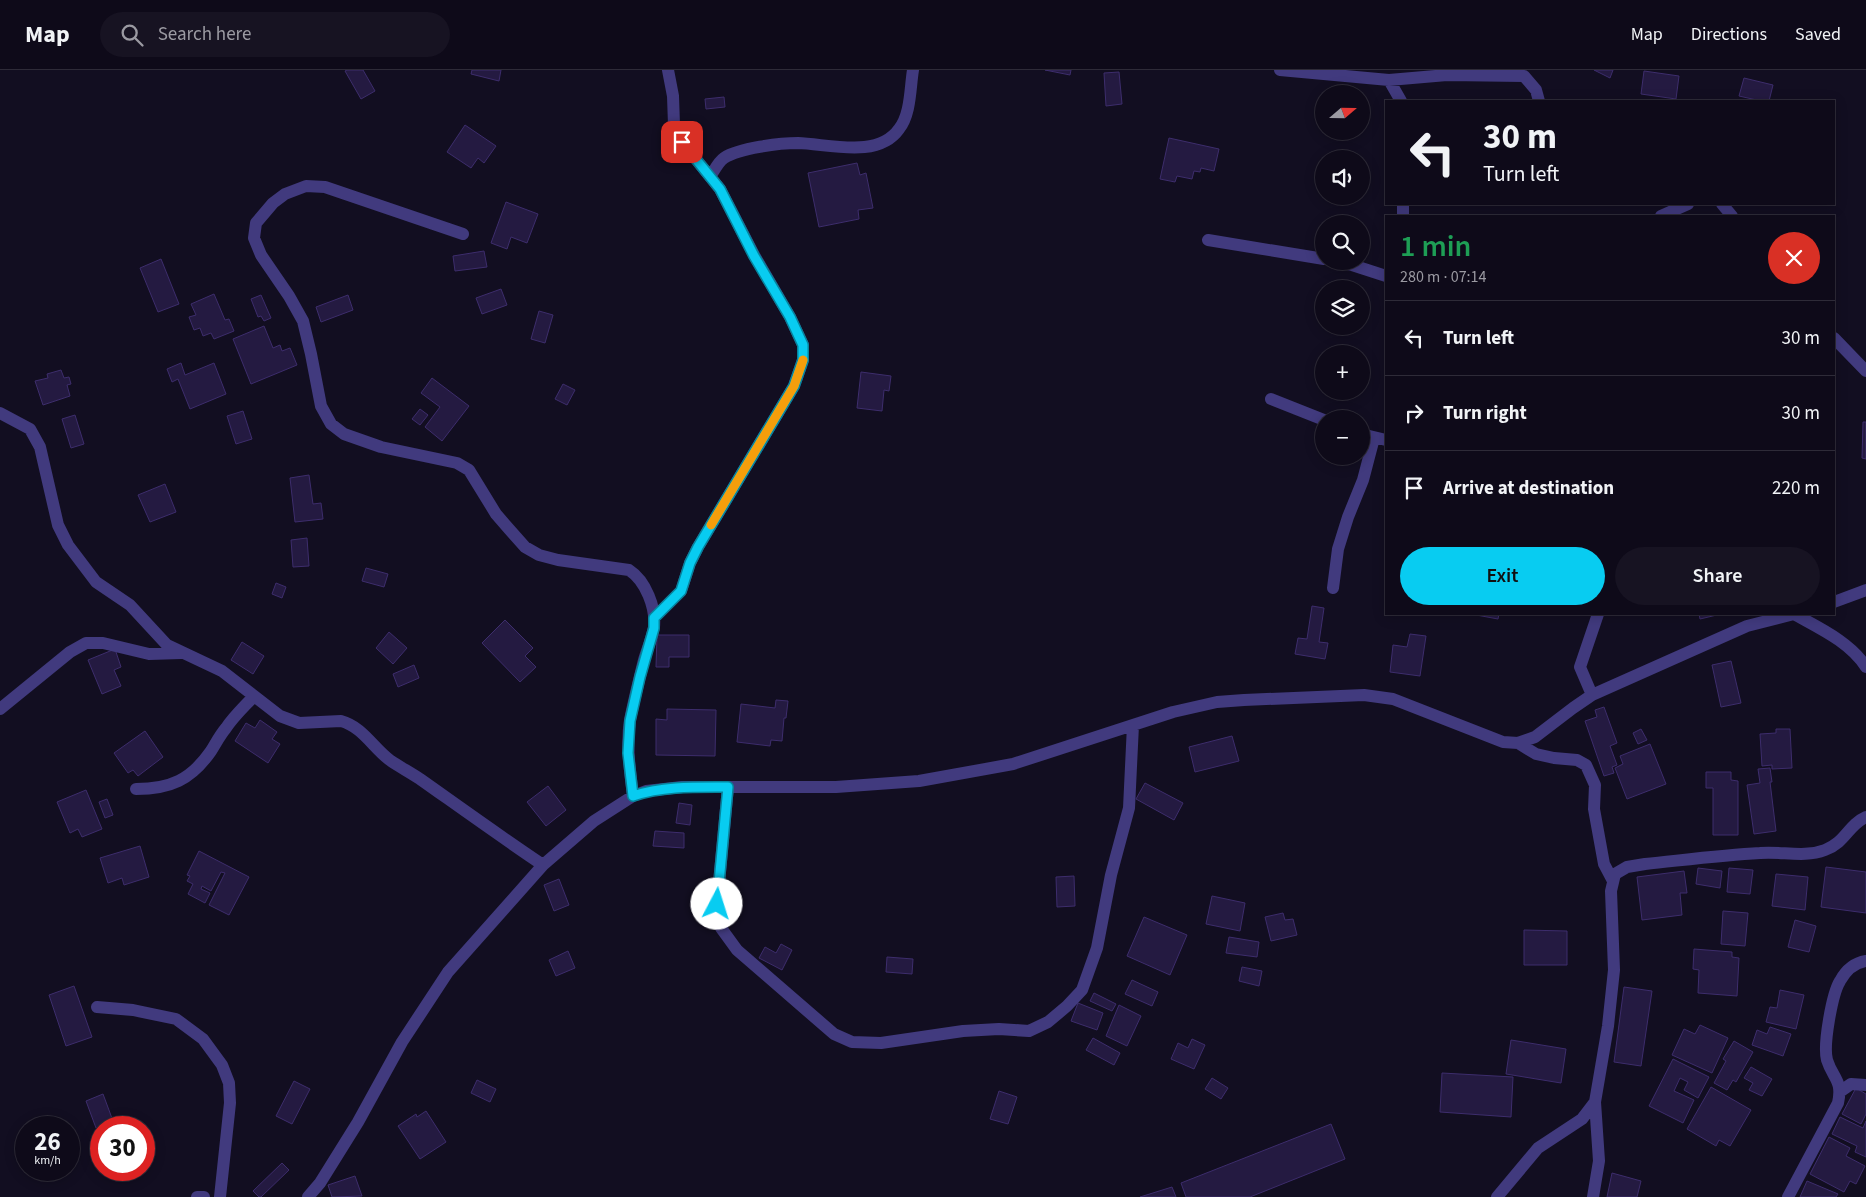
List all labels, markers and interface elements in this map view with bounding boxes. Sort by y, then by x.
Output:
search box [100,12,450,57]
text: Map [25,17,70,52]
icon: search [118,21,146,49]
text: Search here [158,21,251,48]
text: Map [1631,22,1663,47]
text: Directions [1691,22,1767,47]
text: Saved [1795,22,1841,47]
north arrow [1315,85,1370,140]
map controls [1315,85,1370,465]
text: 30 m [1483,112,1557,162]
icon: left [1400,120,1465,185]
pin [661,121,703,163]
icon: arrive [668,128,696,156]
button: sound [1315,150,1370,205]
text: Turn left [1483,158,1559,190]
button: search [1315,215,1370,270]
text: 1 min [1400,225,1471,268]
button: close [1768,232,1820,284]
text: 280 m · 07:14 [1400,266,1487,288]
button: layers [1315,280,1370,335]
icon: left [1400,324,1428,352]
text: Turn left [1443,325,1514,352]
text: 30 m [1782,325,1820,352]
button: + [1315,345,1370,400]
icon: right [1400,399,1428,427]
text: Turn right [1443,400,1527,427]
text: 30 m [1782,400,1820,427]
button: − [1315,410,1370,465]
icon: arrive [1400,474,1428,502]
text: Arrive at destination [1443,475,1614,502]
text: 220 m [1772,475,1820,502]
button: Exit [1400,547,1605,605]
button: Share [1615,547,1820,605]
position arrow [690,877,742,929]
speed limit sign: 30 [90,1116,155,1181]
text: 26 [34,1124,61,1160]
text: km/h [34,1152,61,1169]

